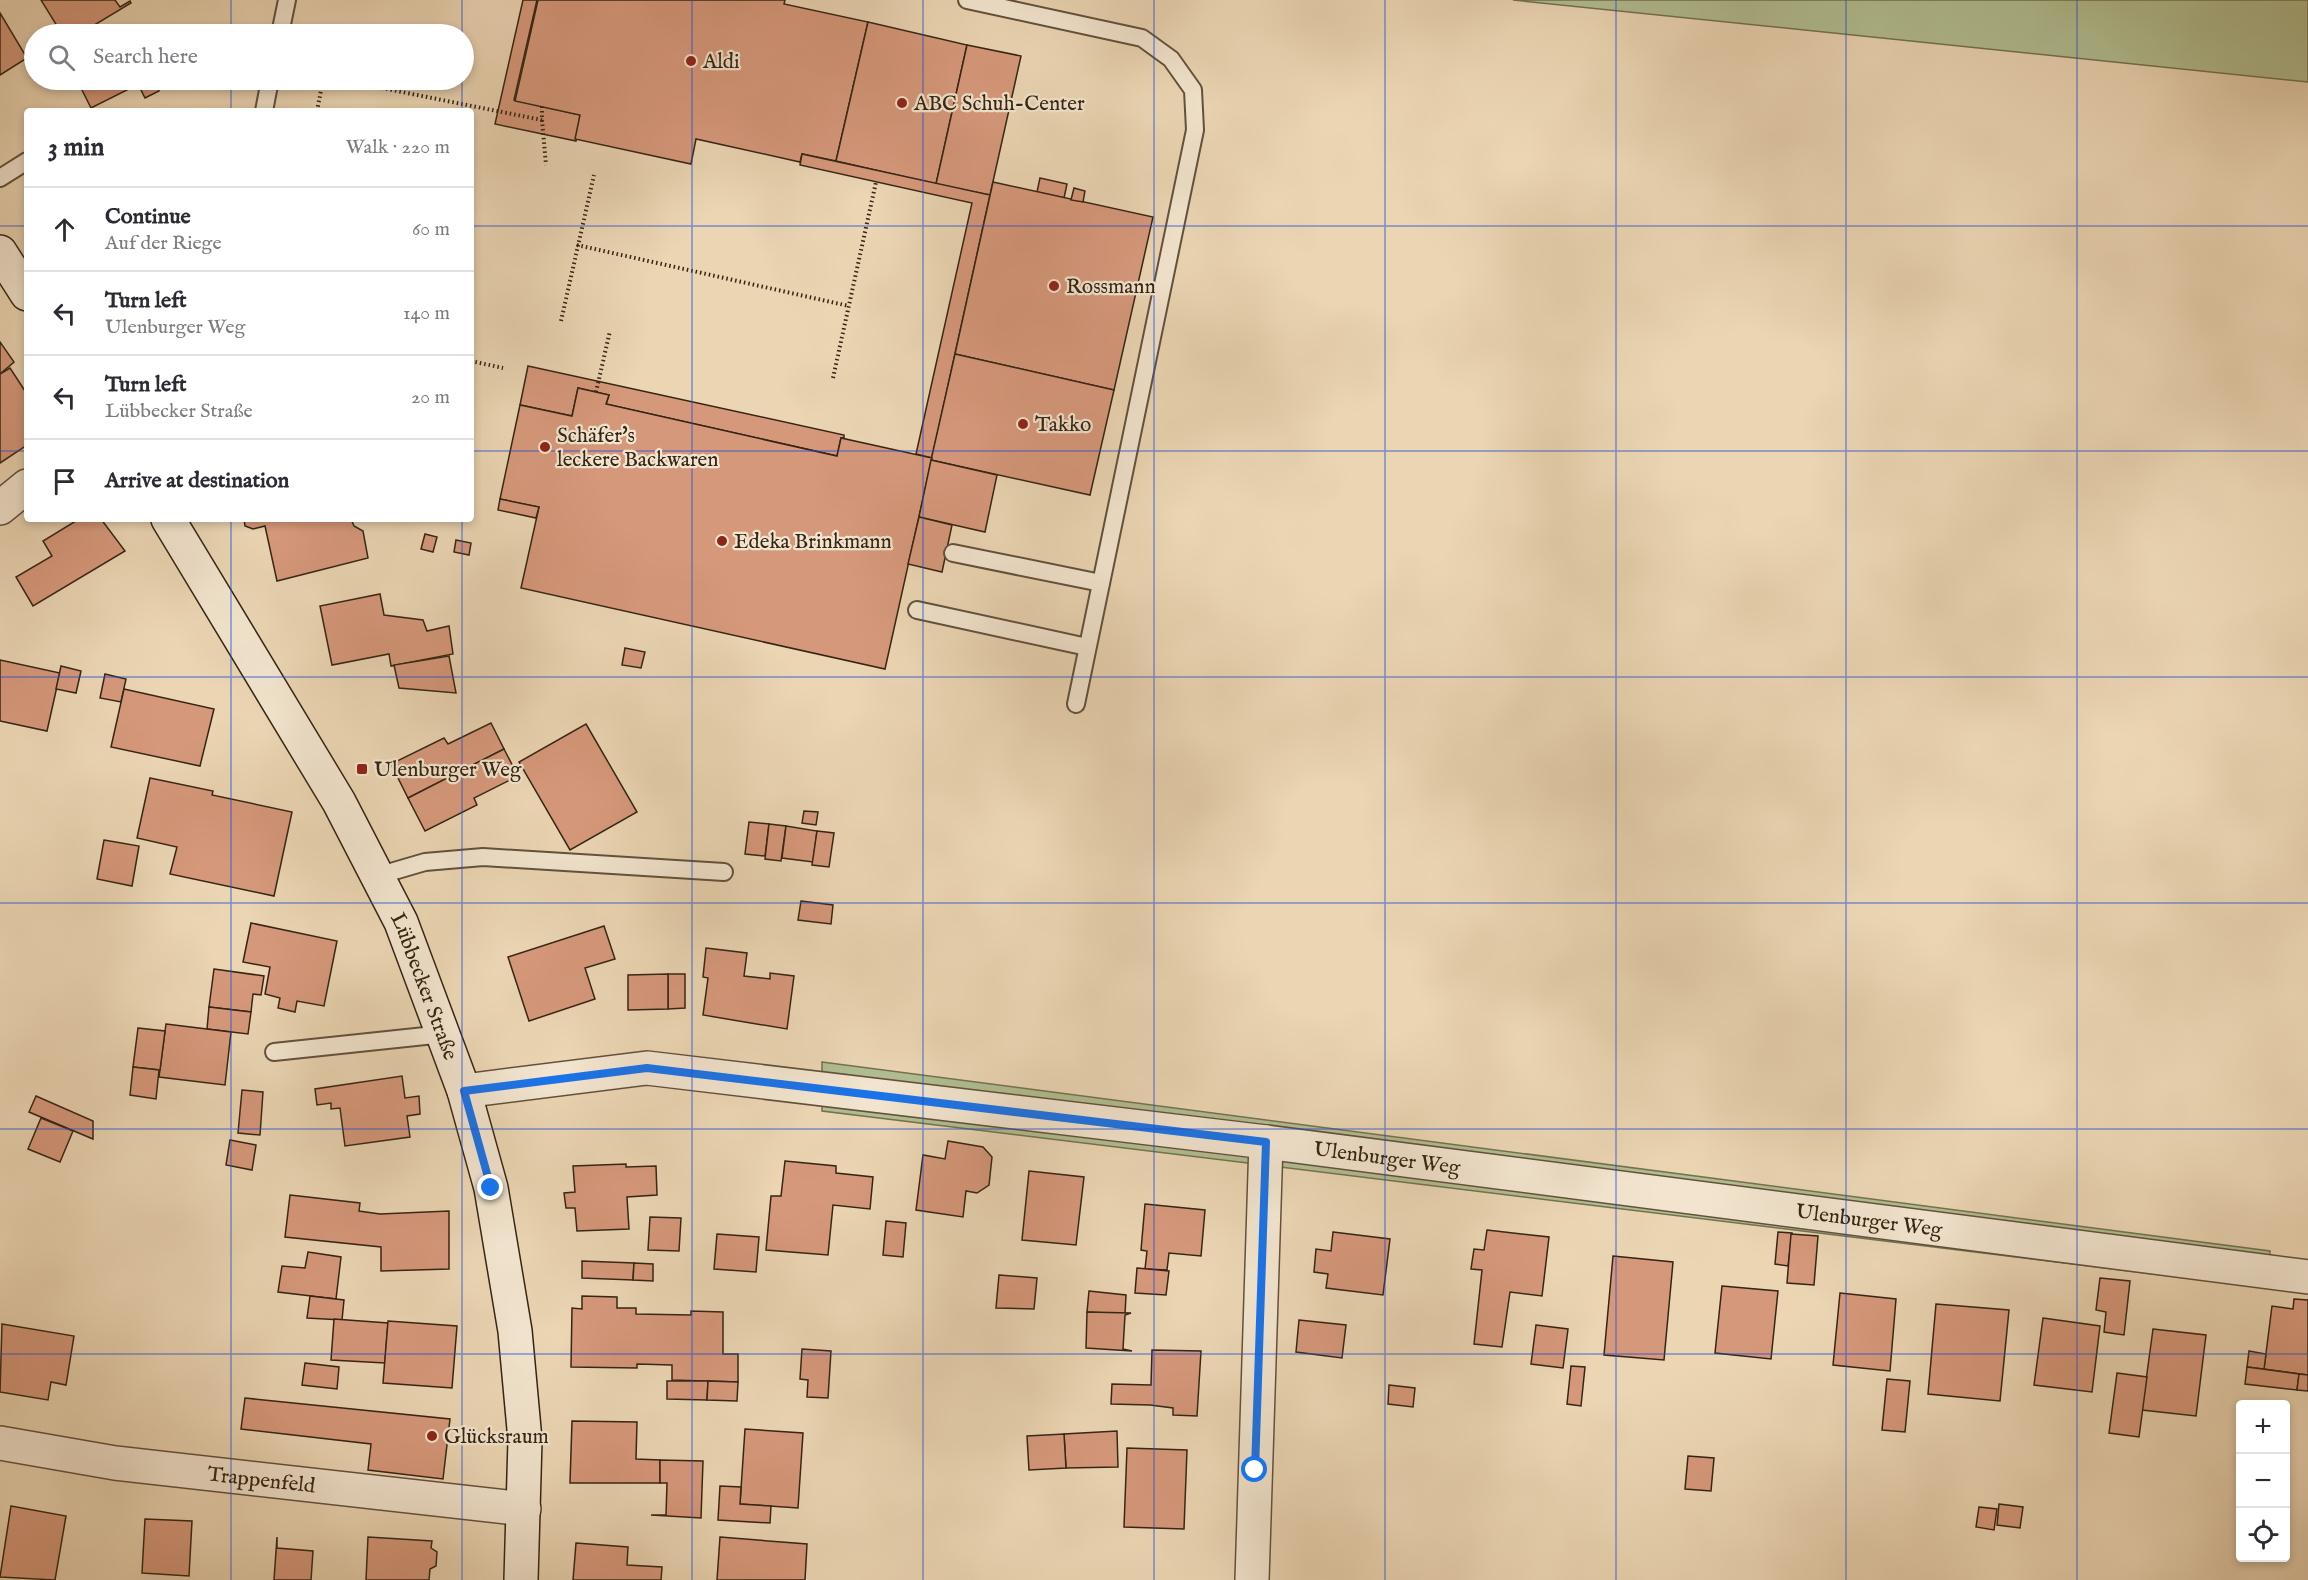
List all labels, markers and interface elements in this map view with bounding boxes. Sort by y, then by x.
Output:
search box [24,24,474,90]
icon: search [45,41,78,74]
text: Search here [93,43,198,71]
place label: Aldi [702,49,740,76]
marker: Aldi [684,54,698,68]
place label: ABC Schuh-Center [913,91,1085,118]
marker: ABC Schuh-Center [895,96,909,110]
text: 3 min [48,131,104,164]
text: Walk · 220 m [346,135,450,160]
text: Continue [105,203,191,231]
icon: ahead [48,213,81,246]
text: 60 m [412,217,450,242]
text: Auf der Riege [105,231,222,256]
place label: Rossmann [1066,274,1156,301]
marker: Rossmann [1047,279,1061,293]
text: Turn left [105,287,187,315]
icon: left [48,297,81,330]
text: 140 m [403,301,450,326]
text: Ulenburger Weg [105,315,245,340]
text: Turn left [105,371,187,399]
icon: left [48,381,81,414]
text: 20 m [411,385,450,410]
text: Lübbecker Straße [105,399,253,424]
place label: Takko [1035,412,1091,439]
marker: Takko [1016,417,1030,431]
place label: Schäfer's leckere Backwaren [557,423,718,474]
marker: Schäfer's leckere Backwaren [538,440,552,454]
icon: arrive [48,465,81,498]
text: Arrive at destination [105,467,289,495]
place label: Edeka Brinkmann [734,529,892,556]
marker: Edeka Brinkmann [715,534,729,548]
place label: Ulenburger Weg [374,757,522,784]
marker: Ulenburger Weg [355,762,369,776]
street label: Lübbecker Straße [383,908,463,1064]
street label: Ulenburger Weg [1312,1136,1462,1182]
route end [477,1174,503,1200]
street label: Ulenburger Weg [1794,1199,1944,1245]
map controls [2236,1400,2290,1562]
button: + [2236,1400,2290,1454]
place label: Glücksraum [444,1424,549,1451]
marker: Glücksraum [425,1429,439,1443]
button: − [2236,1454,2290,1508]
route start [1241,1456,1267,1482]
street label: Trappenfeld [206,1461,317,1501]
button: locate [2236,1508,2290,1562]

